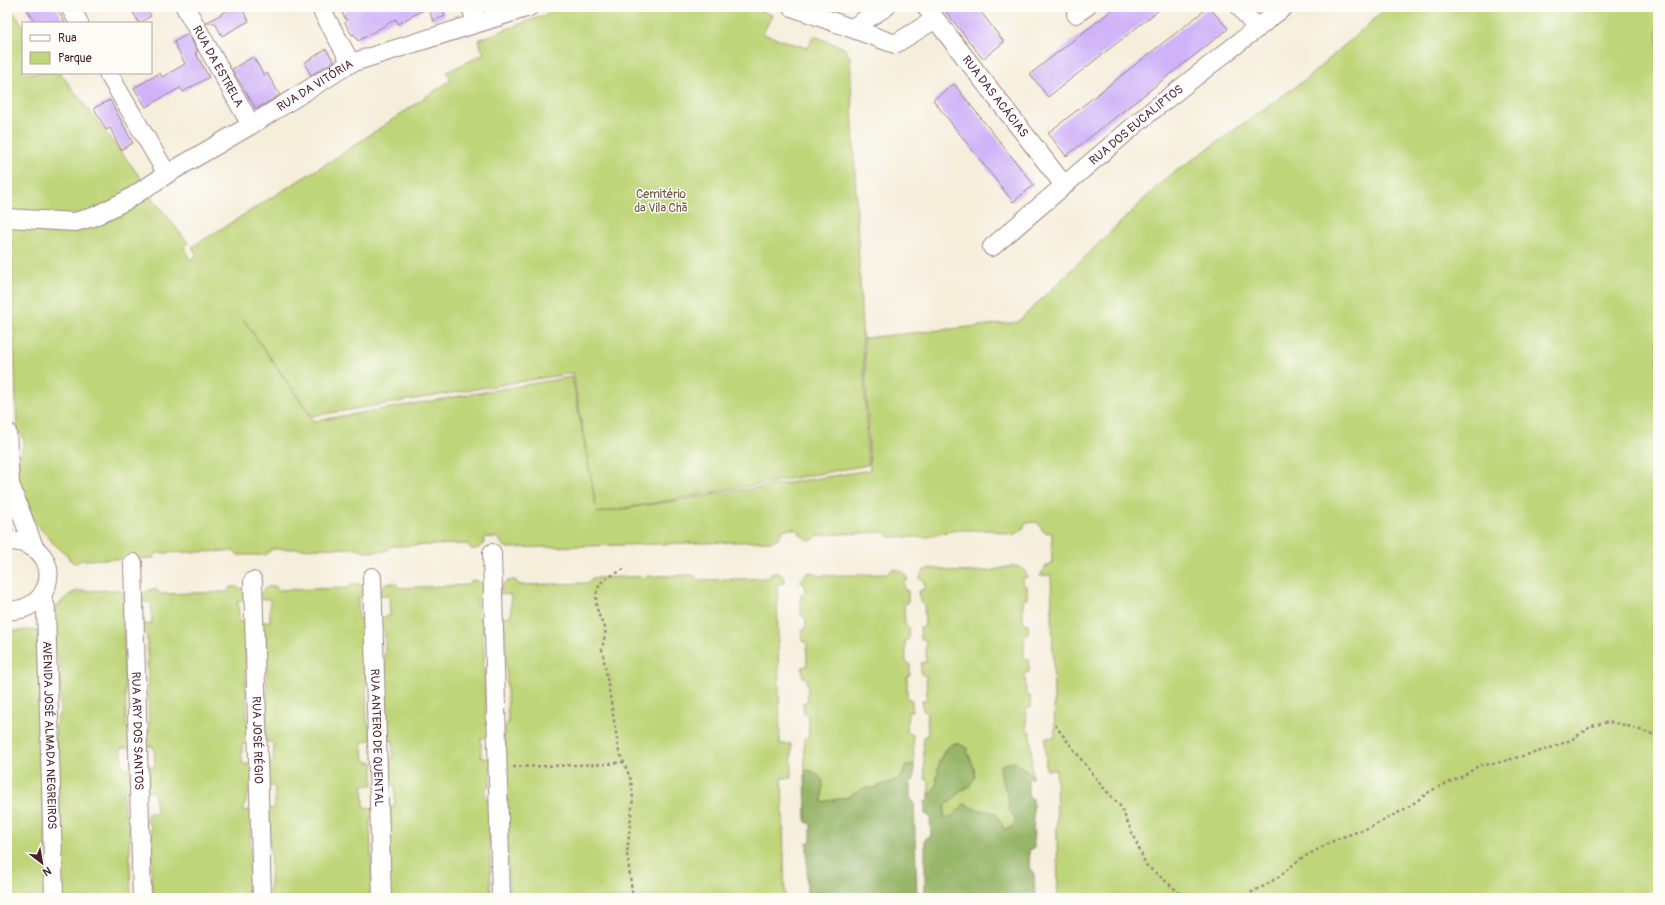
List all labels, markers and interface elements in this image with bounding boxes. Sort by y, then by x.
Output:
legend [22,22,152,74]
street label: RUA DA ESTRELA [189,23,247,110]
text: Rua [58,31,77,46]
text: Parque [58,51,92,66]
street label: RUA DAS ACÁCIAS [959,53,1032,140]
street label: RUA DA VITÓRIA [274,56,356,115]
street label: RUA DOS EUCALIPTOS [1086,82,1186,168]
park label: Cemitério da Vila Chã [634,187,688,216]
street label: AVENIDA JOSÉ ALMADA NEGREIROS [39,641,60,830]
street label: RUA ANTERO DE QUENTAL [367,668,387,808]
street label: RUA ARY DOS SANTOS [128,671,147,790]
street label: RUA JOSÉ RÉGIO [249,696,267,784]
north arrow [22,843,62,883]
text: N [40,864,53,879]

